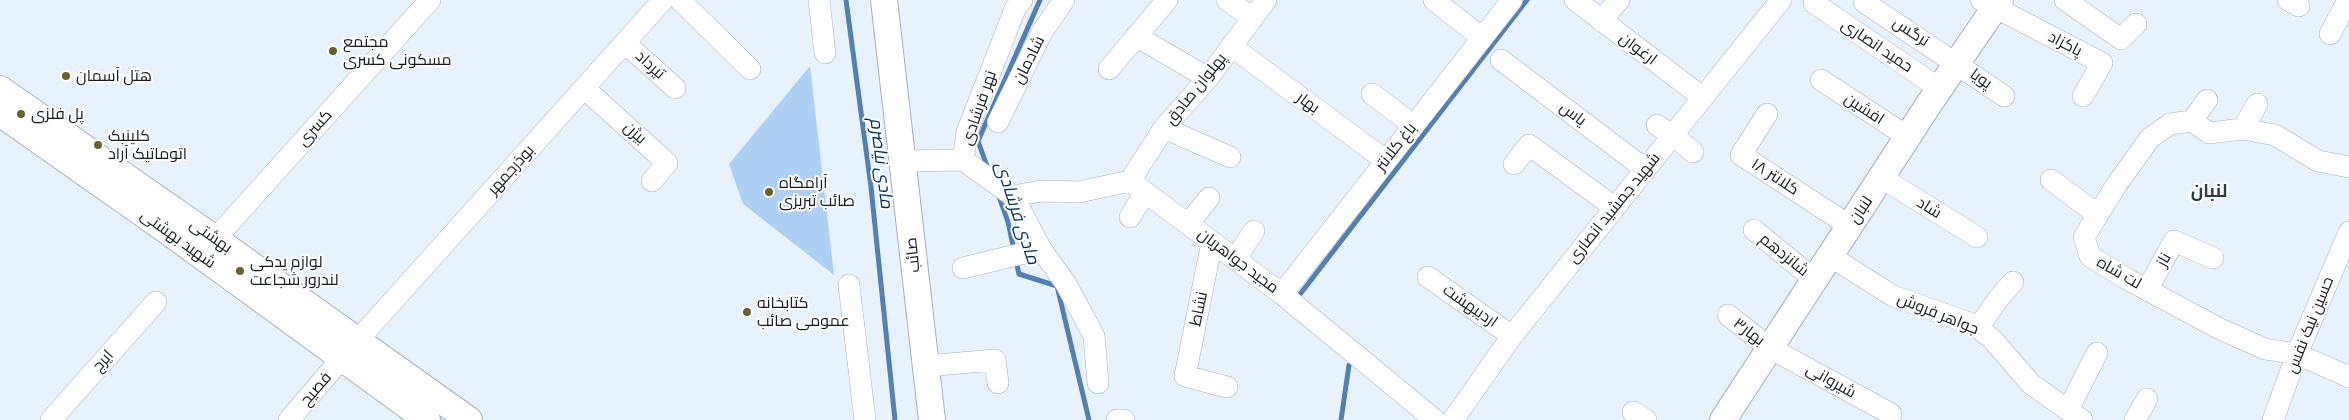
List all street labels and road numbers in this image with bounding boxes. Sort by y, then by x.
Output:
street label: نرگس [1889,13,1933,51]
street label: حمید انصاری [1838,15,1916,77]
street label: پاکزاد [2045,27,2085,61]
street label: ارغوان [1615,29,1661,69]
street label: شادمان [1009,33,1049,87]
street label: تیرداد [631,47,669,83]
street label: پهلوان صادق [1161,49,1231,129]
street label: پویا [1966,65,1996,93]
street label: نهر فرشادی [957,68,1001,148]
street label: بهار [1293,88,1323,118]
street label: افشین [1840,89,1888,129]
street label: یاس [1556,98,1590,130]
street label: کسری [294,106,336,150]
street label: بیژن [619,118,651,148]
street label: باغ کلانتر [1371,119,1421,175]
street label: بوذرجمهر [484,141,538,199]
street label: شهید جمشید انصاری [1564,149,1664,267]
street label: کلانتر ۱۸ [1748,155,1802,199]
street label: لنبان [1845,193,1877,227]
street label: شاد [1913,193,1945,223]
street label: شهید بهشتی [137,205,219,273]
street label: بهشتی [186,215,236,257]
street label: مجید جواهریان [1194,224,1282,298]
street label: شانزدهم [1755,229,1813,281]
street label: صائب [902,237,924,273]
street label: ناز [2152,250,2176,270]
street label: لت شاه [2093,253,2145,293]
street label: حسین نیک نفس [2282,274,2338,376]
street label: اردیبهشت [1439,280,1501,332]
street label: جواهر فروش [1894,289,1982,339]
street label: نشاط [1186,290,1212,328]
street label: بهار۳ [1729,314,1769,350]
street label: ایرج [88,346,118,376]
street label: شیروانی [1803,359,1859,403]
street label: فصیح [296,368,336,410]

